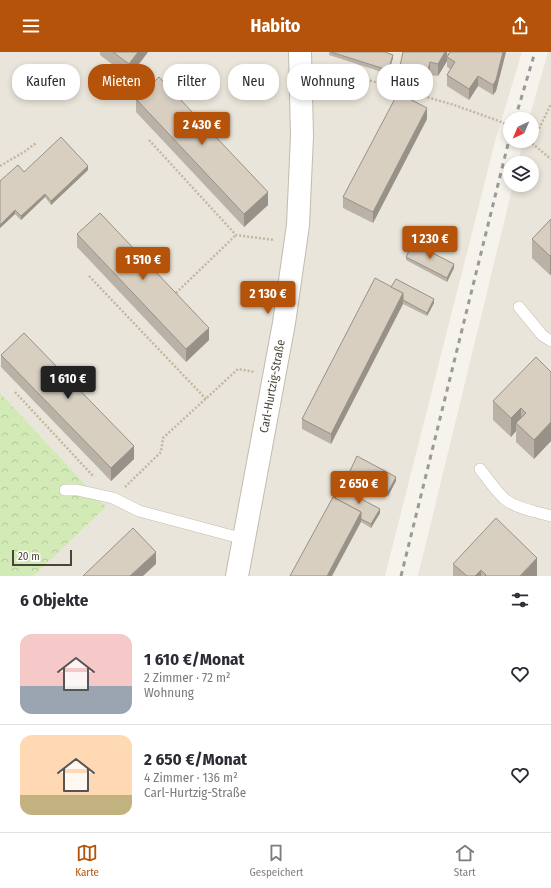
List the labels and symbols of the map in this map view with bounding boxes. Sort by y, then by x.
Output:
pin: 2 430 € [165,112,239,146]
north arrow [503,112,539,148]
pin: 1 230 € [393,226,467,260]
pin: 1 510 € [106,247,180,281]
pin: 2 130 € [231,281,305,315]
street label: Carl-Hurtzig-Straße [257,338,288,434]
pin: 1 610 € [31,366,105,400]
pin: 2 650 € [322,471,396,505]
scale bar [12,548,72,567]

